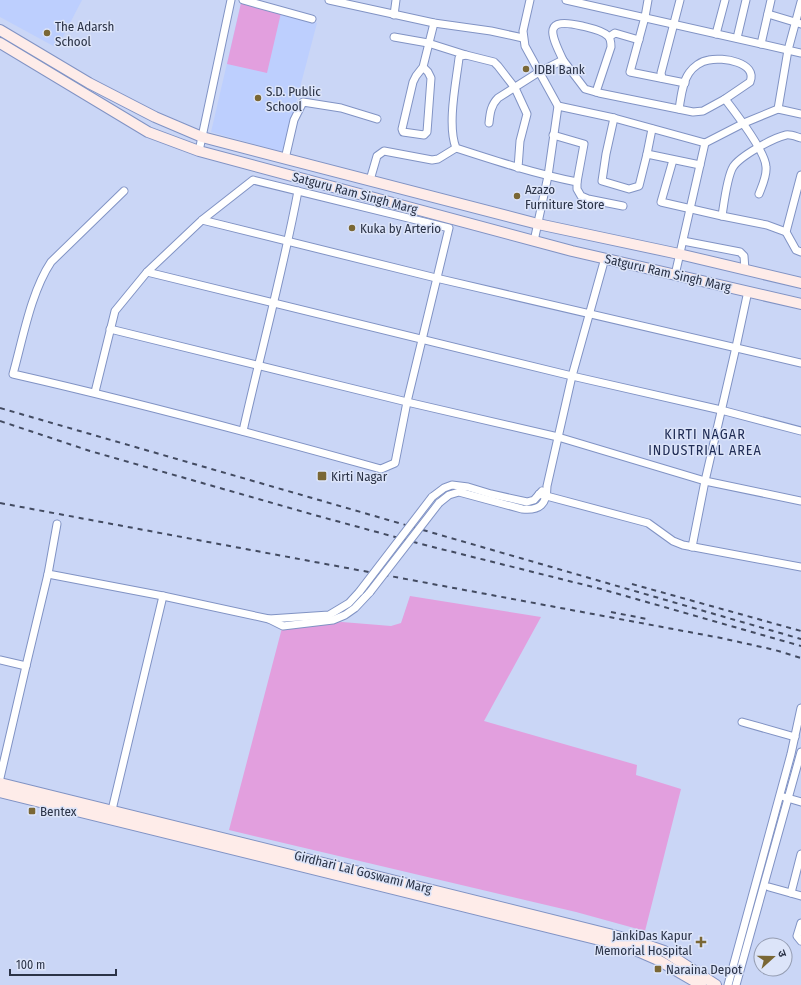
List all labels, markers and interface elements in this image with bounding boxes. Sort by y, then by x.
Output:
place label: The Adarsh School [55,19,114,49]
marker: The Adarsh School [42,28,52,38]
place label: IDBI Bank [534,62,586,77]
marker: IDBI Bank [521,64,531,74]
place label: S.D. Public School [266,84,321,114]
marker: S.D. Public School [253,93,263,103]
street label: Satguru Ram Singh Marg [291,169,420,217]
place label: Azazo Furniture Store [525,182,604,212]
marker: Azazo Furniture Store [512,191,522,201]
place label: Kuka by Arterio [360,221,441,236]
marker: Kuka by Arterio [347,223,357,233]
street label: Satguru Ram Singh Marg [603,251,733,295]
district label: KIRTI NAGAR INDUSTRIAL AREA [648,426,762,459]
place label: Kirti Nagar [331,469,388,484]
marker: Kirti Nagar [316,470,328,482]
place label: Bentex [40,804,77,819]
marker: Bentex [27,806,37,816]
street label: Girdhari Lal Goswami Marg [293,848,434,897]
place label: JankiDas Kapur Memorial Hospital [595,928,693,958]
marker: JankiDas Kapur Memorial Hospital [695,936,707,948]
north arrow [753,937,793,977]
text: उ [775,948,789,959]
scale bar [10,951,116,977]
text: 100 m [16,958,45,972]
place label: Naraina Depot [666,962,743,977]
marker: Naraina Depot [653,964,663,974]

